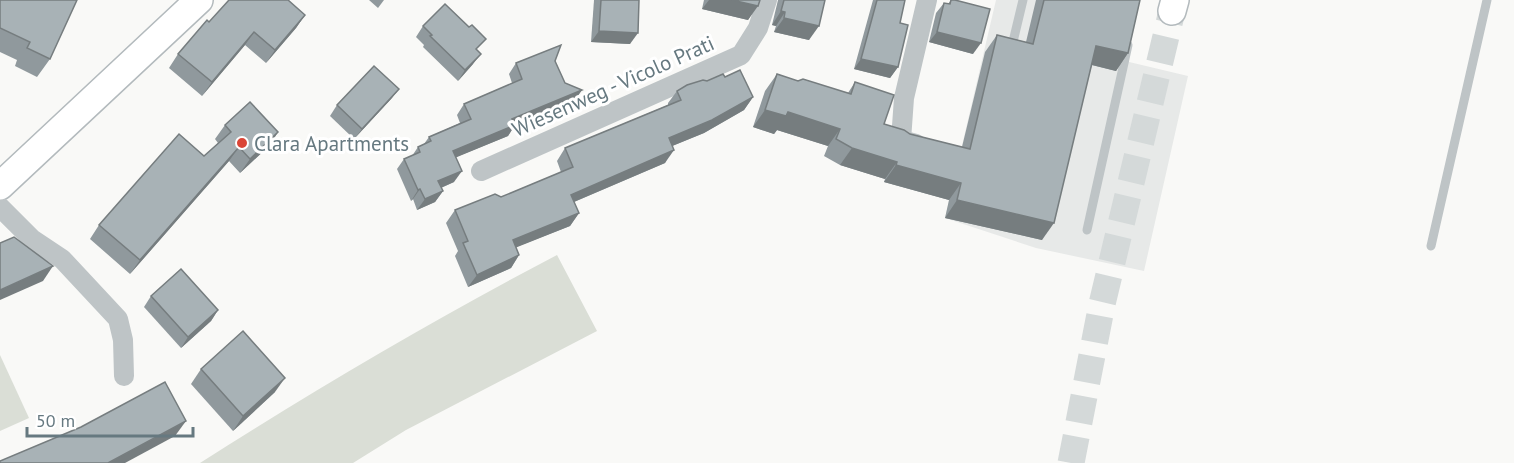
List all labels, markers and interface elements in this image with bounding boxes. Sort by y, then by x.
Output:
street label: Wiesenweg - Vicolo Prati [508,29,718,143]
place label: Clara Apartments [254,130,409,157]
marker: Clara Apartments [235,136,249,150]
scale bar [27,400,194,438]
text: 50 m [36,409,75,432]

